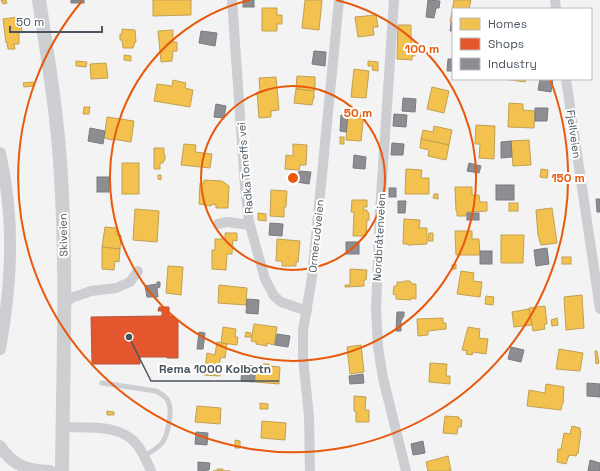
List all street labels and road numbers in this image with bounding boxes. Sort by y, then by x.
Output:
street label: Fjellveien [564,109,584,159]
street label: Radka Toneffs vei [234,121,256,214]
street label: Nordbråtenveien [370,193,388,281]
street label: Ormerudveien [305,199,327,273]
street label: Skiveien [56,213,70,257]

